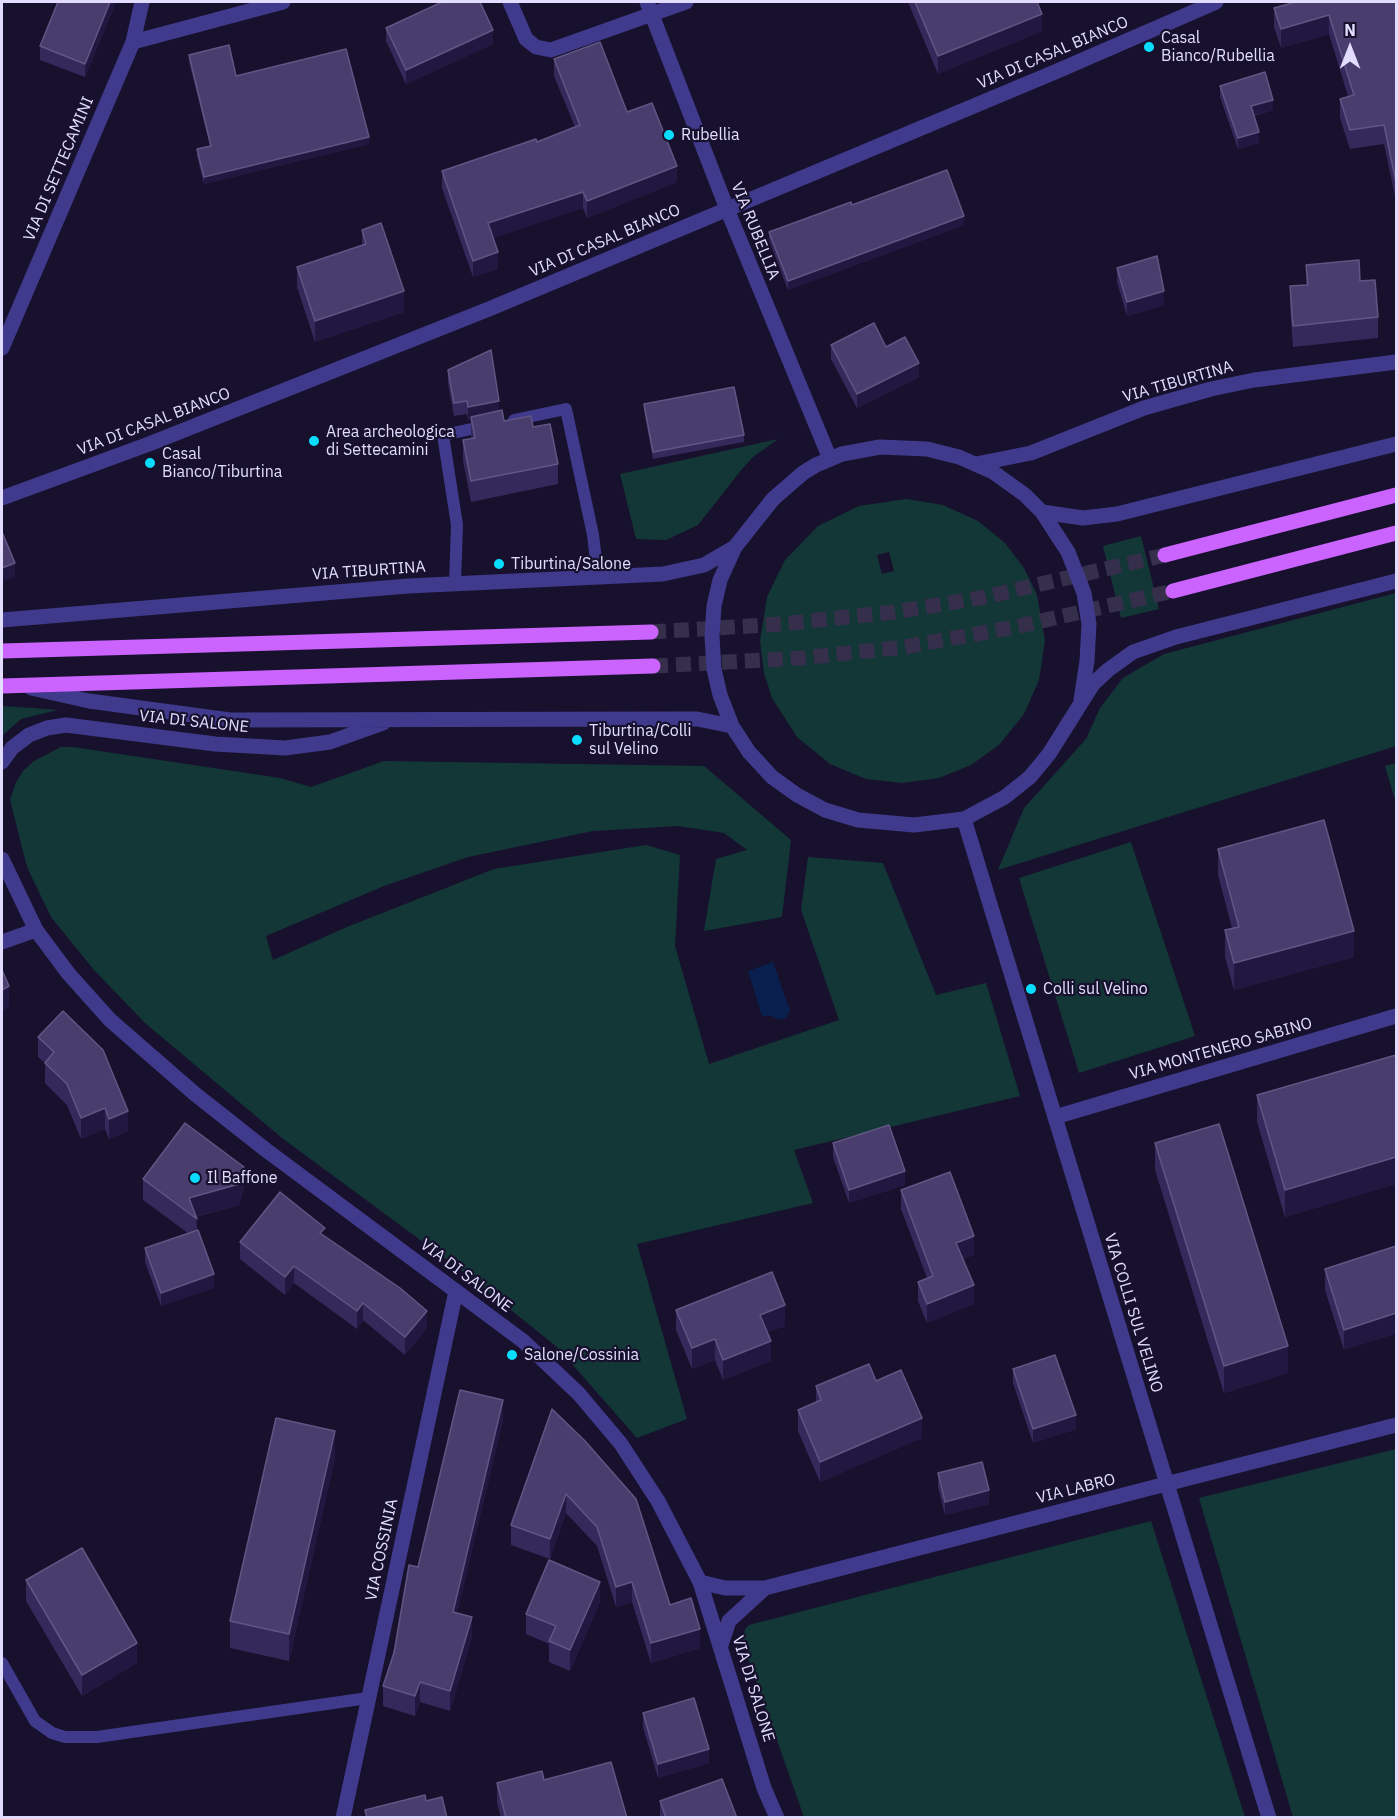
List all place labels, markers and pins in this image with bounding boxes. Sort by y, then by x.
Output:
place label: Casal Bianco/Rubellia [1161,28,1275,66]
marker: Casal Bianco/Rubellia [1142,40,1156,54]
place label: Rubellia [681,125,740,145]
marker: Rubellia [662,128,676,142]
place label: Area archeologica di Settecamini [326,422,455,460]
marker: Area archeologica di Settecamini [307,434,321,448]
place label: Casal Bianco/Tiburtina [162,444,282,482]
marker: Casal Bianco/Tiburtina [143,456,157,470]
place label: Tiburtina/Salone [511,554,631,574]
marker: Tiburtina/Salone [492,557,506,571]
place label: Tiburtina/Colli sul Velino [589,721,691,759]
marker: Tiburtina/Colli sul Velino [570,733,584,747]
place label: Colli sul Velino [1043,979,1148,999]
marker: Colli sul Velino [1024,982,1038,996]
place label: Il Baffone [207,1168,278,1188]
marker: Il Baffone [188,1171,202,1185]
place label: Salone/Cossinia [524,1345,639,1365]
marker: Salone/Cossinia [505,1348,519,1362]

